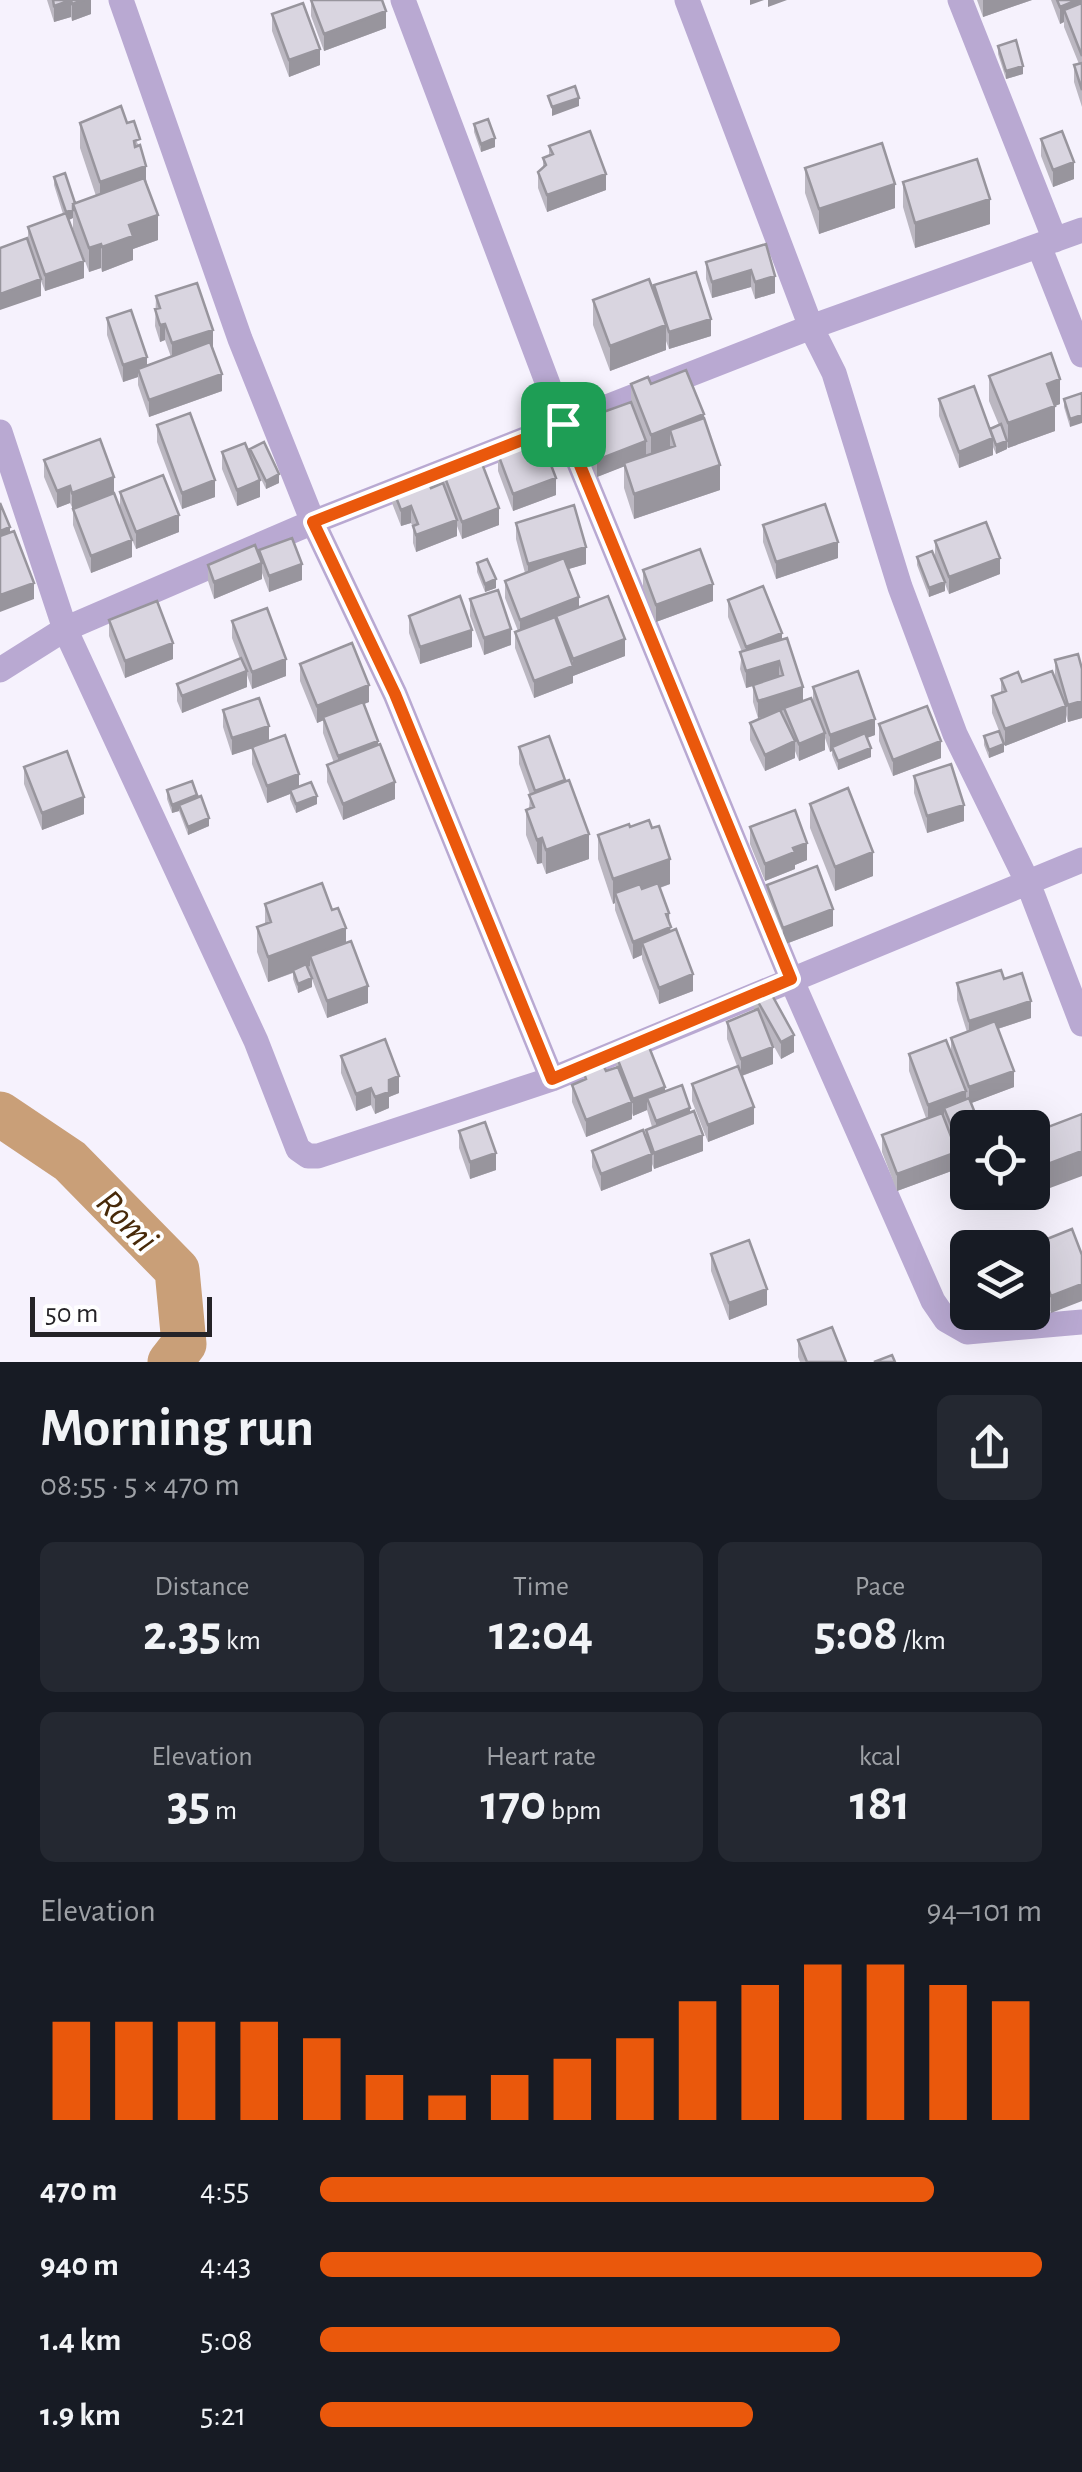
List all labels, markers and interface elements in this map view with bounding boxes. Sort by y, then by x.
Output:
pin [521,382,606,467]
icon: arrive [536,397,591,452]
map controls [950,1110,1050,1330]
button: locate [950,1110,1050,1210]
water label: Romi [89,1183,165,1260]
button: layers [950,1230,1050,1330]
scale bar [30,1292,212,1336]
text: 50 m [45,1300,99,1328]
button: share [937,1395,1042,1500]
text: Morning run [40,1401,314,1456]
text: 08:55 · 5 × 470 m [40,1469,240,1501]
text: Distance [155,1573,249,1601]
text: Time [513,1573,569,1601]
text: Pace [855,1573,905,1601]
text: 2.35 [143,1609,221,1659]
text: 12:04 [489,1609,593,1659]
text: 5:08 [814,1609,898,1659]
text: km [221,1627,261,1655]
text: /km [898,1627,946,1655]
text: Elevation [151,1743,253,1771]
text: Heart rate [486,1743,596,1771]
text: kcal [859,1743,901,1771]
text: 35 [167,1779,210,1829]
text: 170 [480,1779,546,1829]
text: 181 [850,1779,910,1829]
text: m [210,1797,237,1825]
text: bpm [546,1797,602,1825]
text: Elevation [40,1895,156,1927]
text: 94–101 m [927,1895,1042,1927]
text: 470 m [40,2174,117,2206]
text: 4:55 [200,2174,249,2206]
text: 940 m [40,2249,119,2281]
text: 4:43 [200,2249,251,2281]
text: 1.4 km [40,2324,121,2356]
text: 5:08 [200,2324,253,2356]
text: 1.9 km [40,2399,121,2431]
text: 5:21 [200,2399,246,2431]

